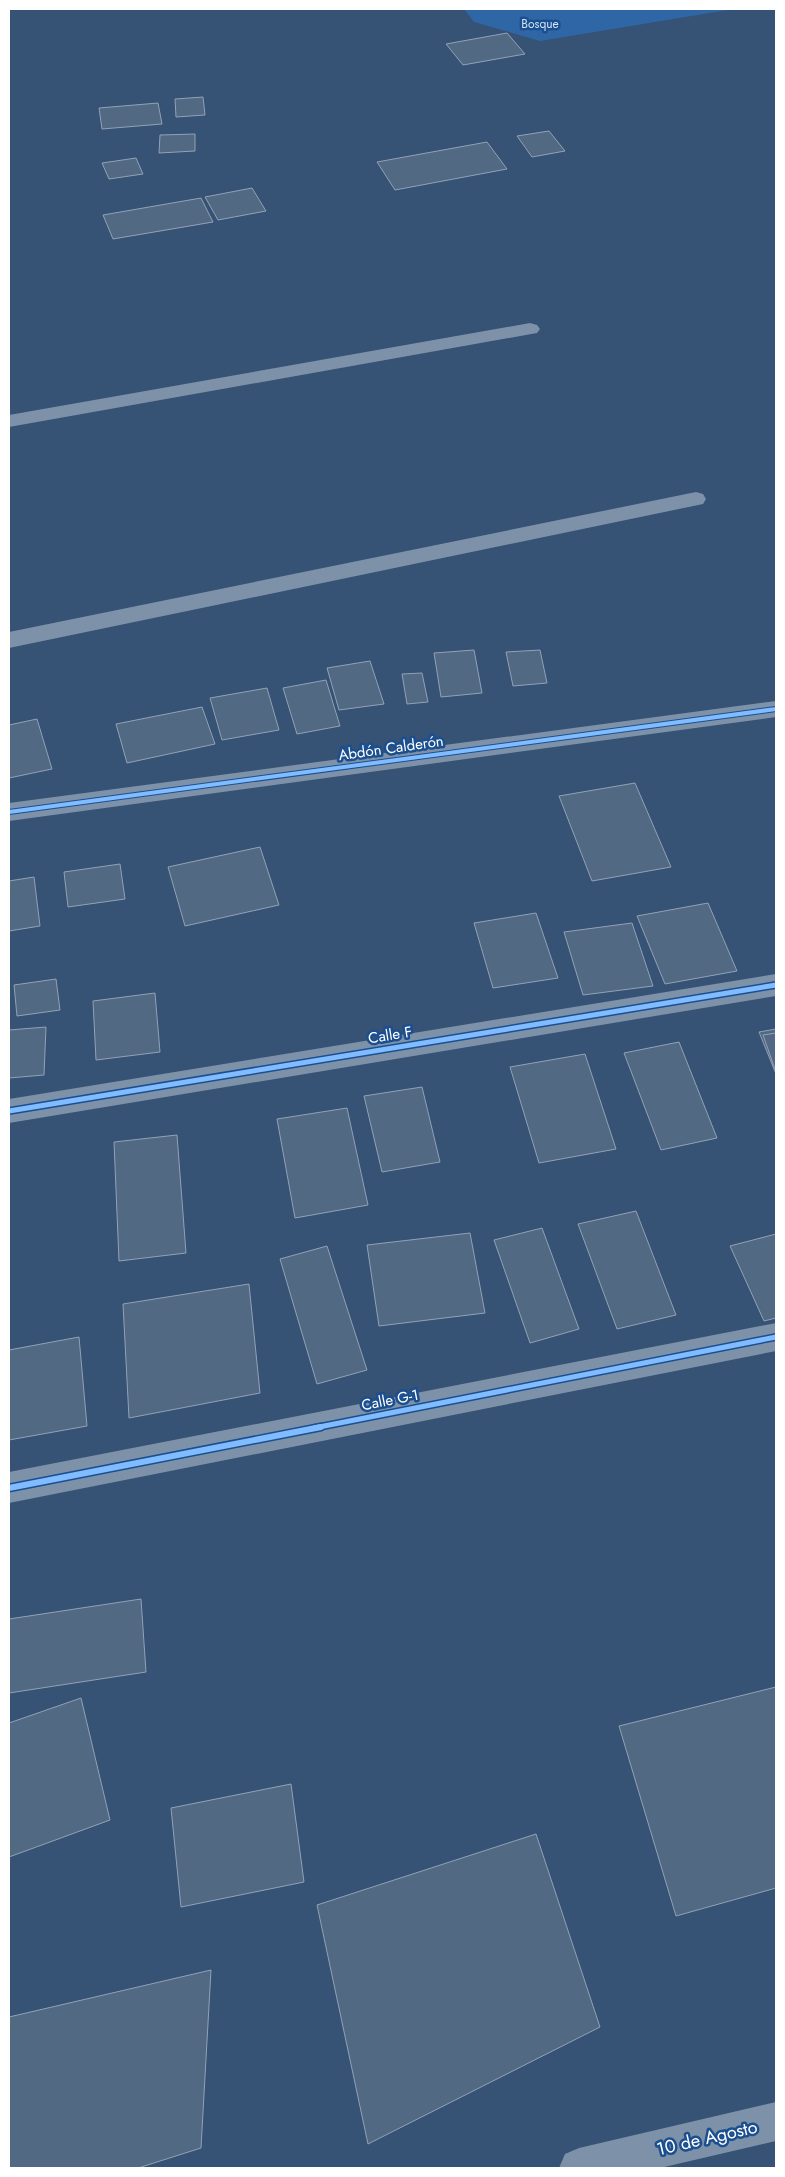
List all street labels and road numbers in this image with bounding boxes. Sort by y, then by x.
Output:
street label: Abdón Calderón [337,730,445,766]
street label: Calle F [366,1021,414,1049]
street label: Calle G-1 [359,1384,421,1416]
street label: 10 de Agosto [654,2114,760,2162]

